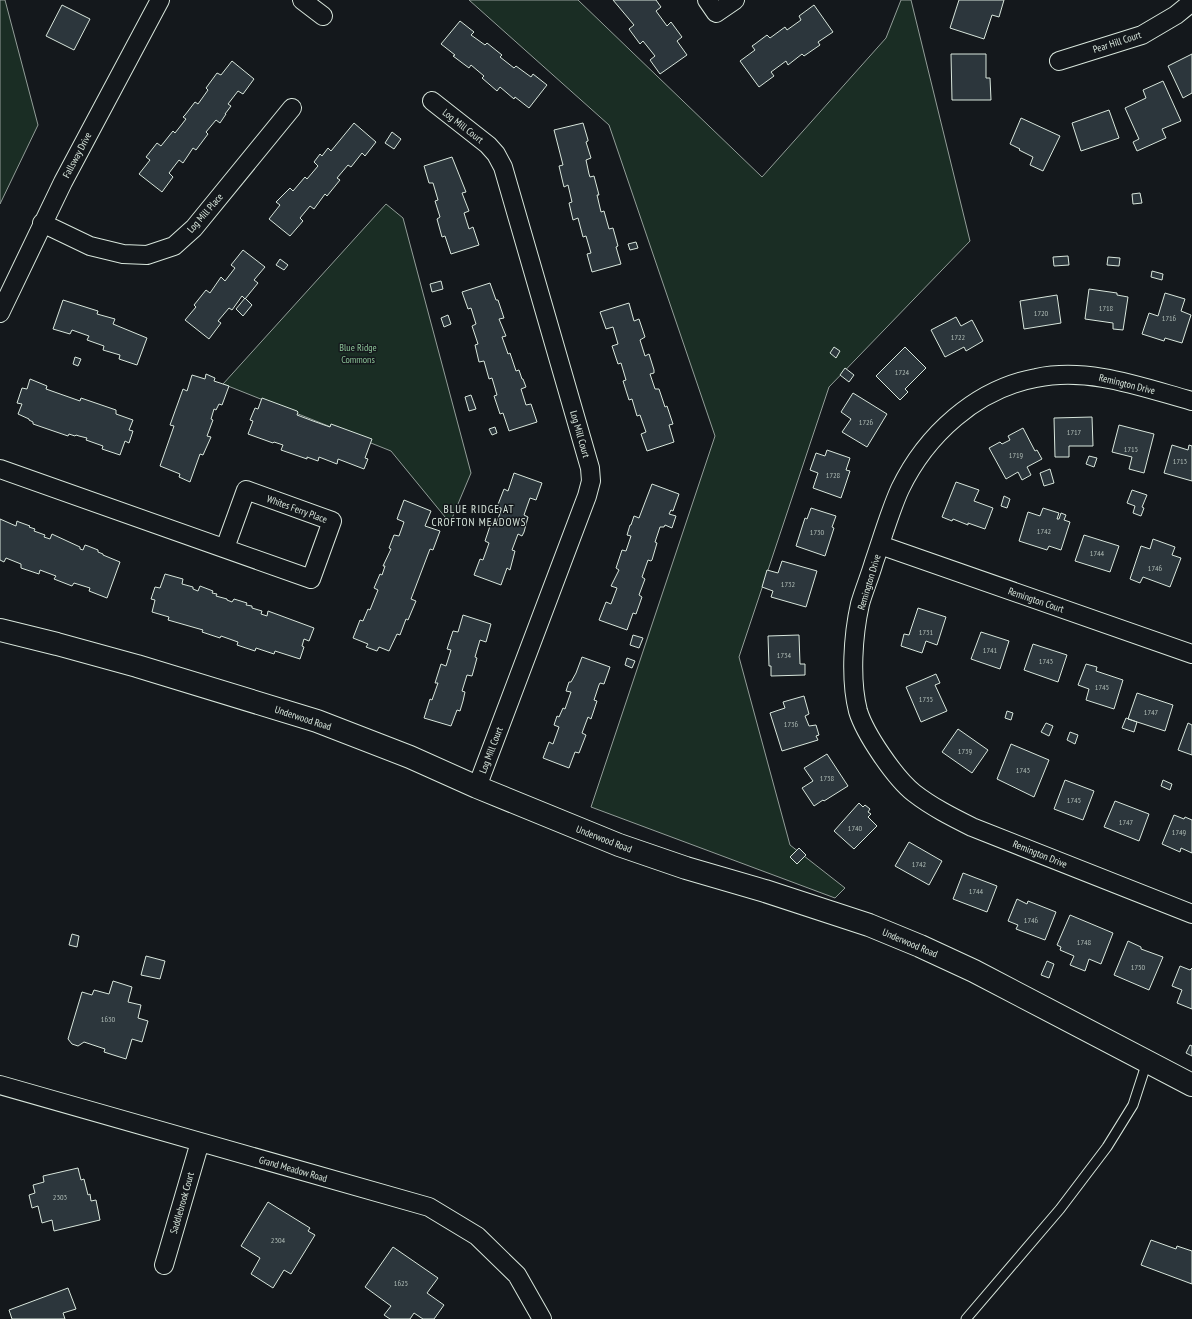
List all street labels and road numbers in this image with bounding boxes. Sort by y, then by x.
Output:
street label: Pear Hill Court [1091,28,1143,56]
street label: Log Mill Court [440,106,486,146]
street label: Fallsway Drive [60,130,94,180]
street label: Log Mill Place [184,191,226,235]
street label: Remington Drive [1097,371,1157,397]
street label: Log Mill Court [567,409,593,459]
street label: Whites Ferry Place [265,492,329,526]
street label: Remington Drive [854,553,884,611]
street label: Remington Court [1006,584,1066,616]
street label: Underwood Road [273,703,333,733]
street label: Log Mill Court [476,725,506,775]
street label: Underwood Road [574,822,634,856]
street label: Remington Drive [1011,837,1069,871]
street label: Underwood Road [880,926,940,960]
street label: Grand Meadow Road [257,1153,329,1185]
street label: Saddlebrook Court [167,1170,197,1235]

